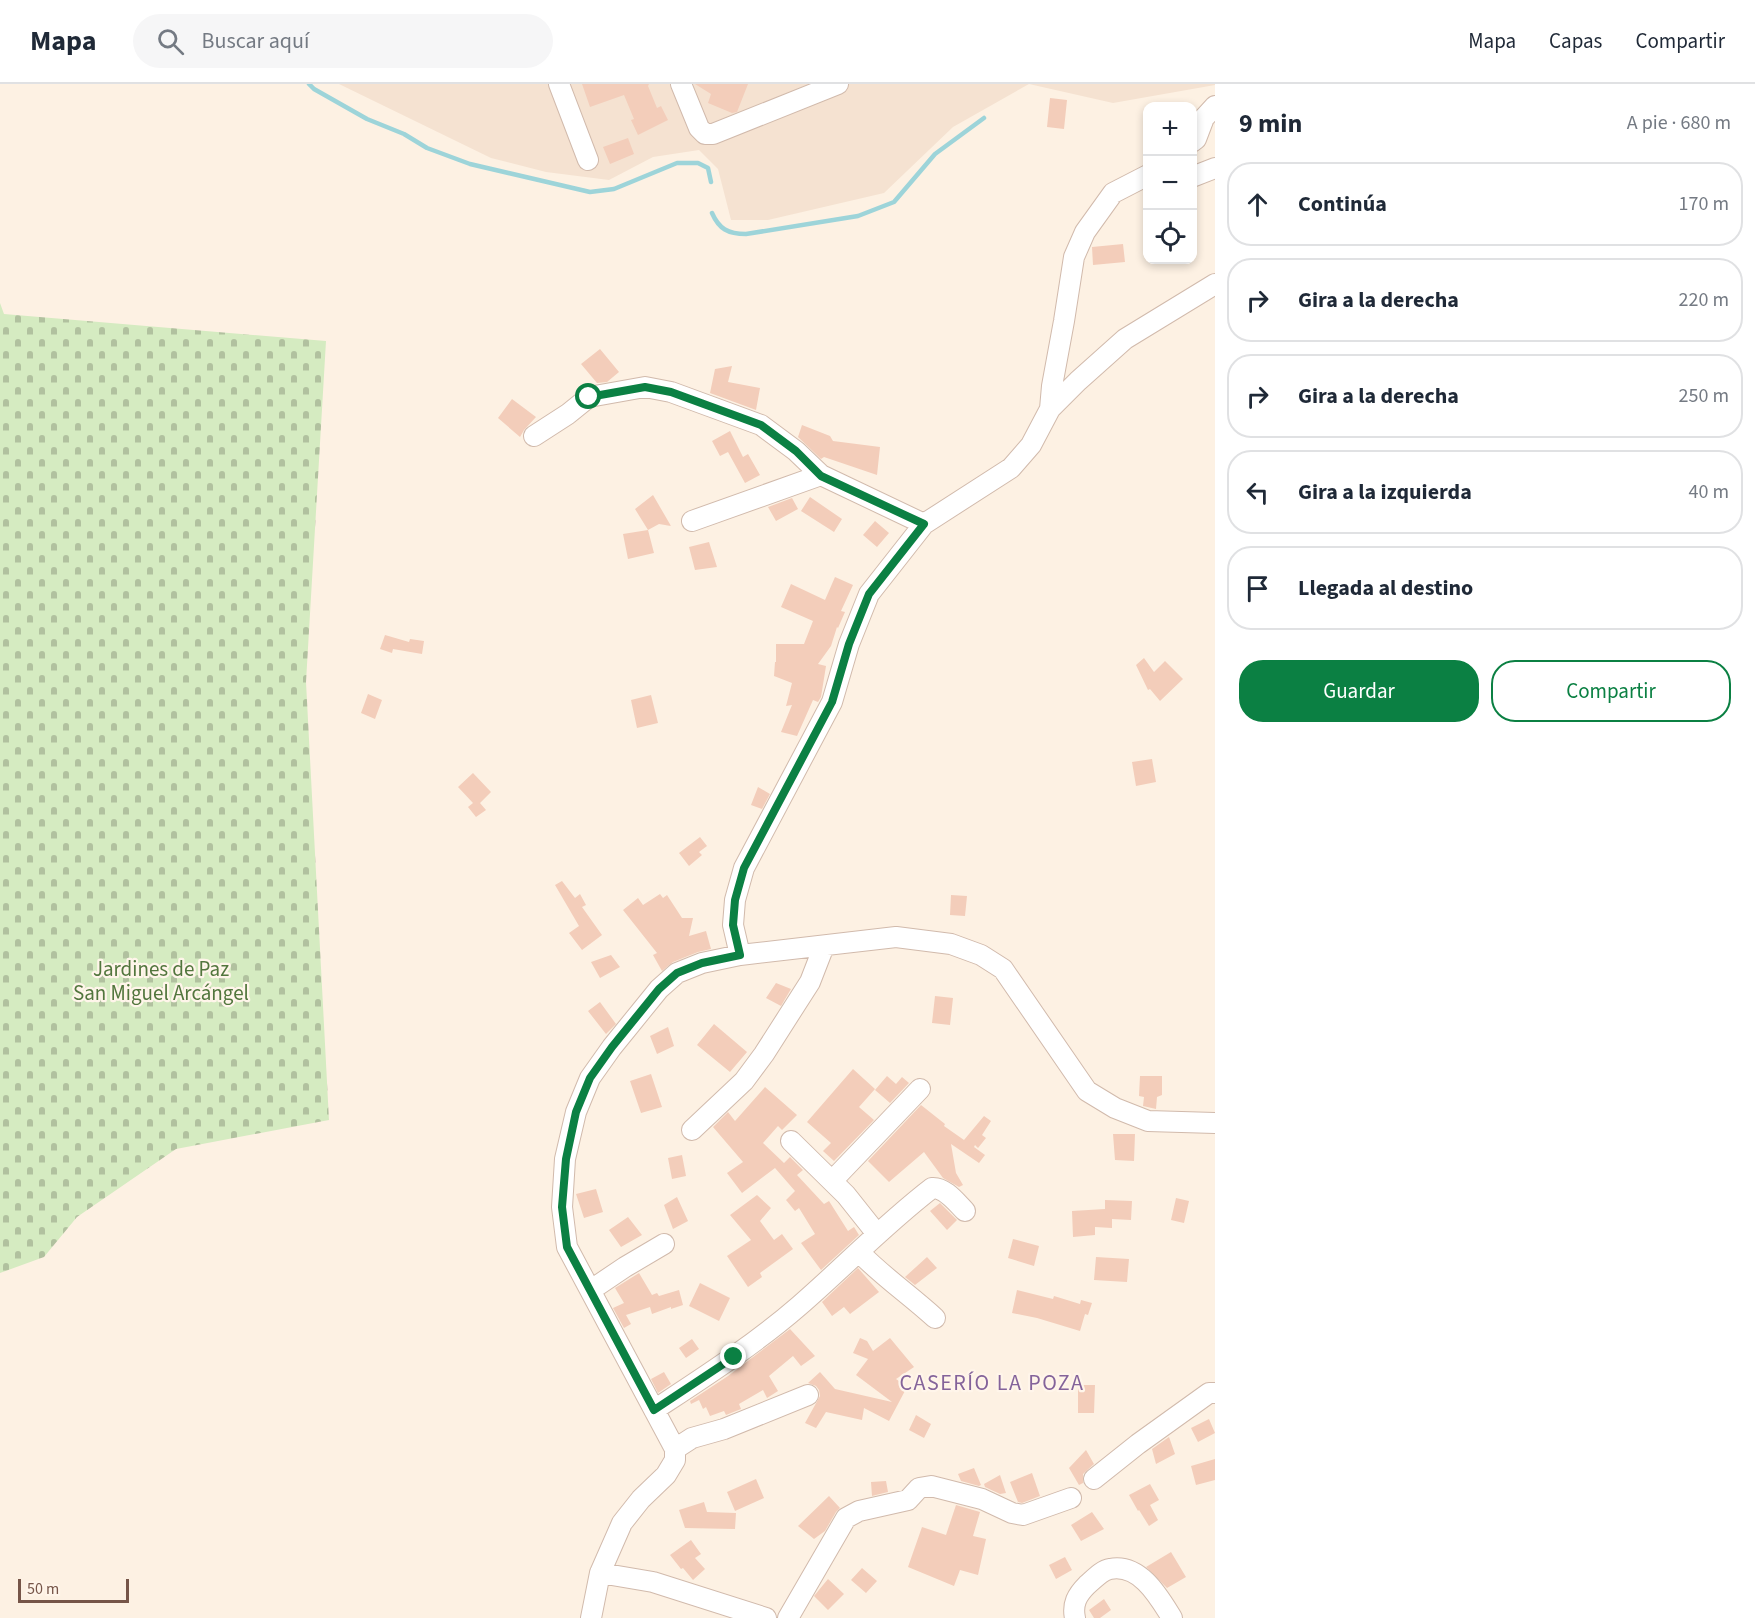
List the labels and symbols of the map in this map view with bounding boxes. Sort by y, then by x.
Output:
route start [575,383,601,409]
park label: Jardines de Paz San Miguel Arcángel [73,954,249,1008]
route end [720,1343,746,1369]
district label: CASERÍO LA POZA [899,1367,1085,1399]
scale bar [18,1576,129,1604]

